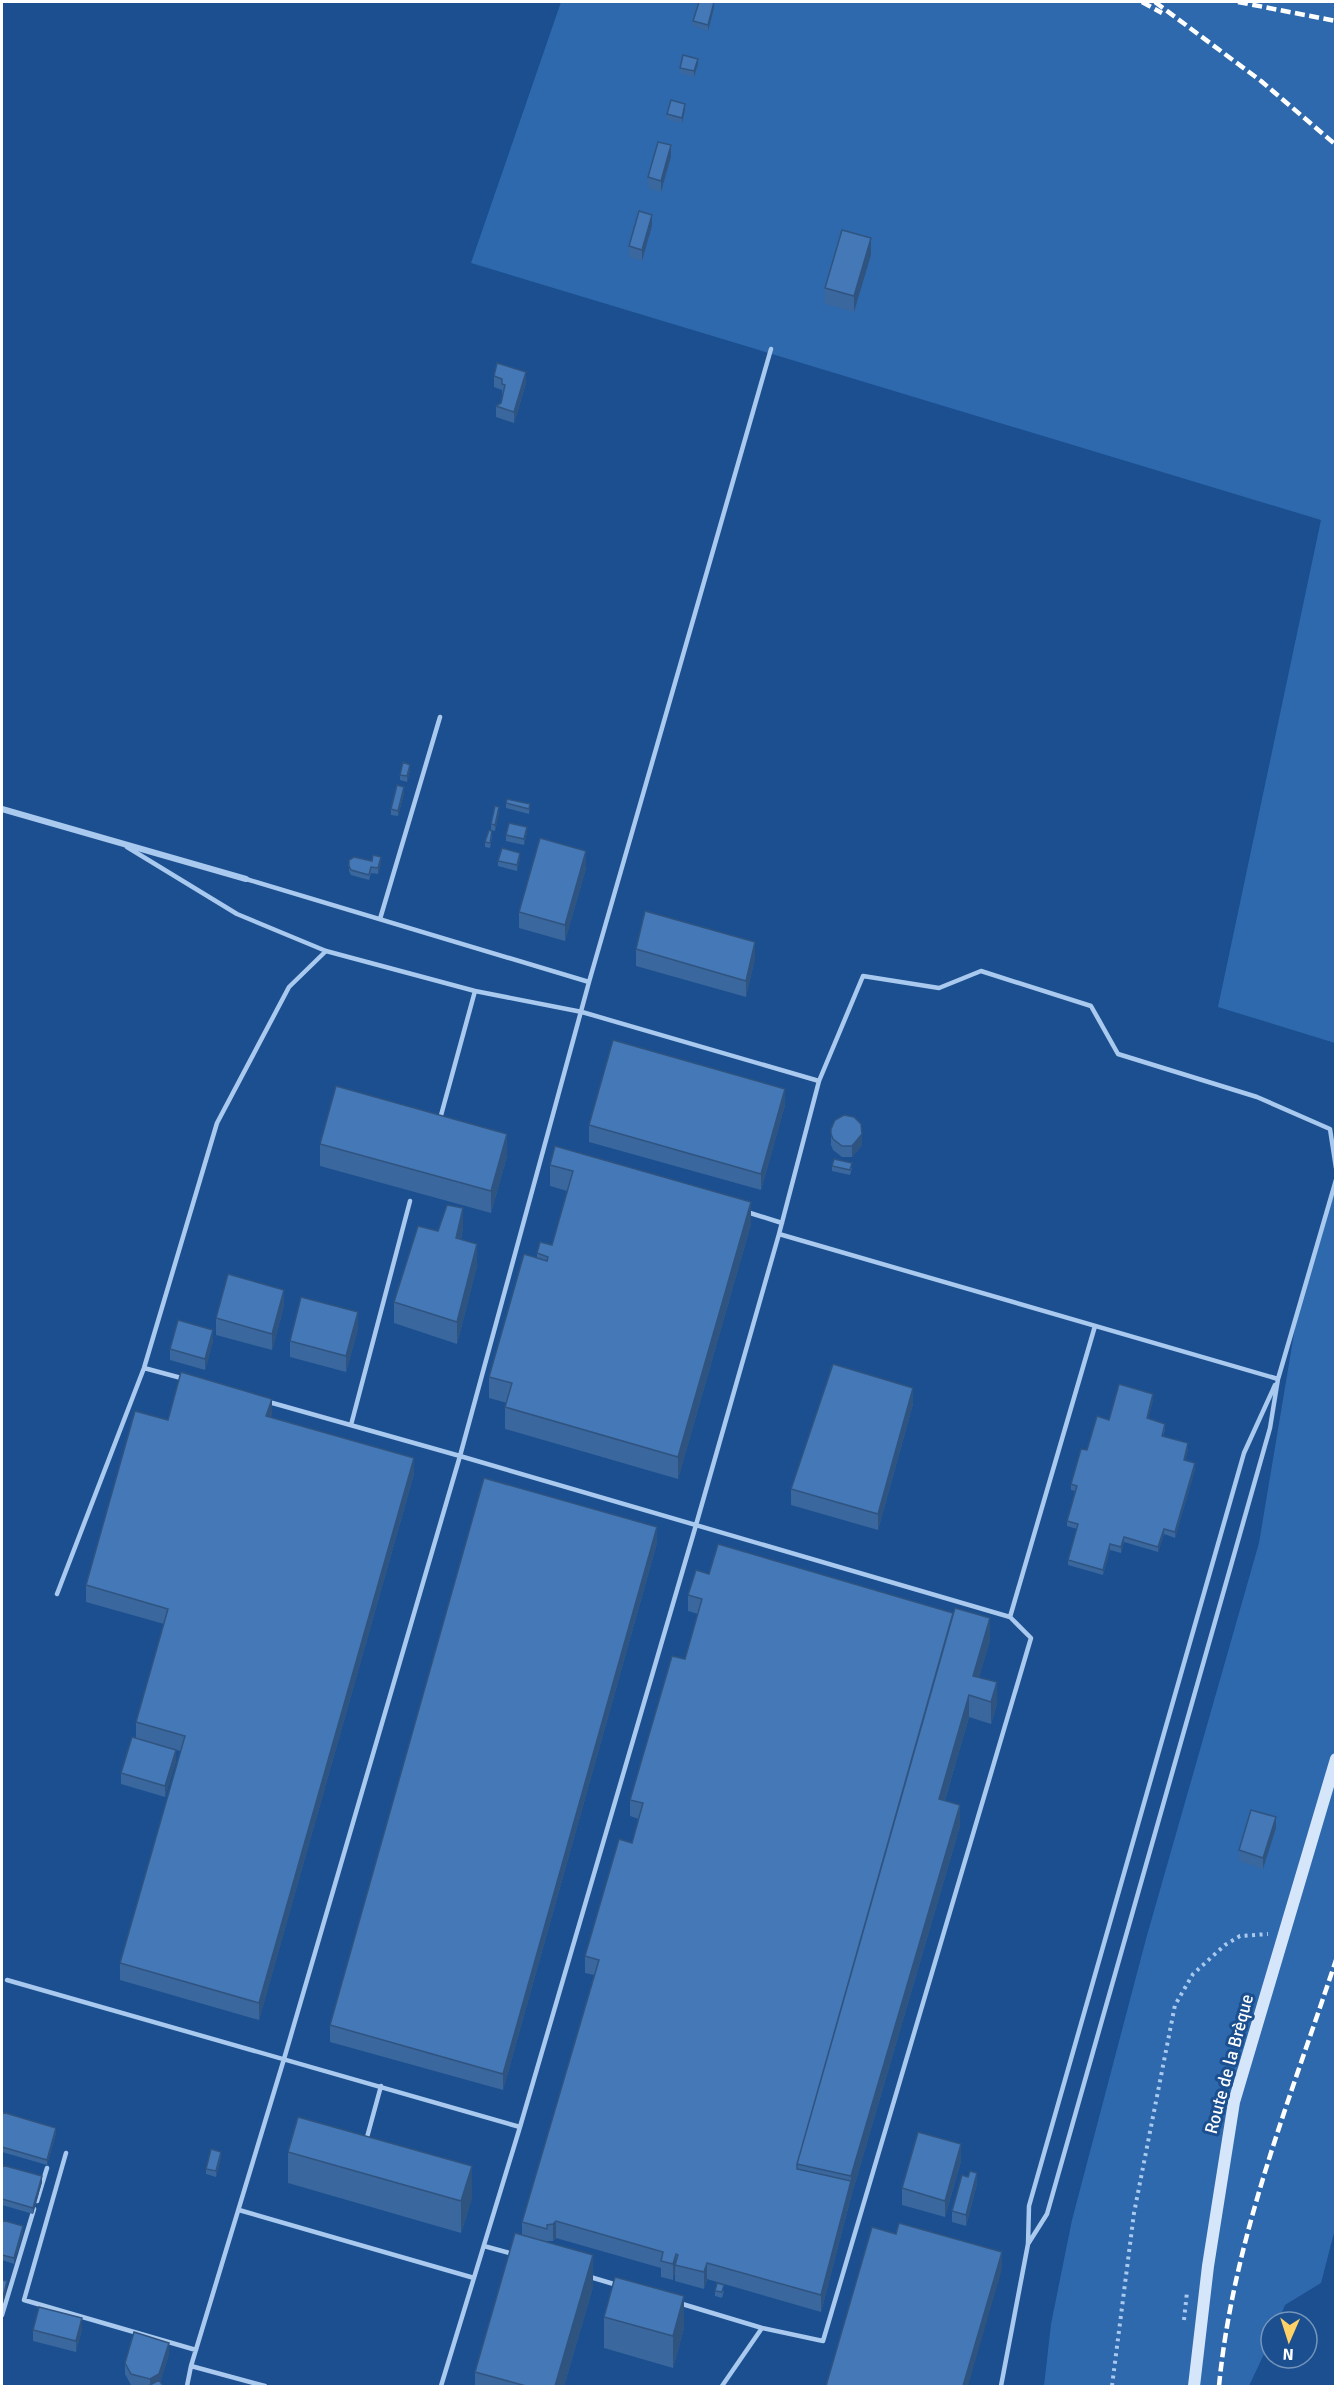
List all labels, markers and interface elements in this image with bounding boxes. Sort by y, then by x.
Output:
street label: Route de la Brèque [1200,1992,1258,2136]
north arrow [1259,2310,1319,2370]
text: N [1282,2344,1294,2364]

